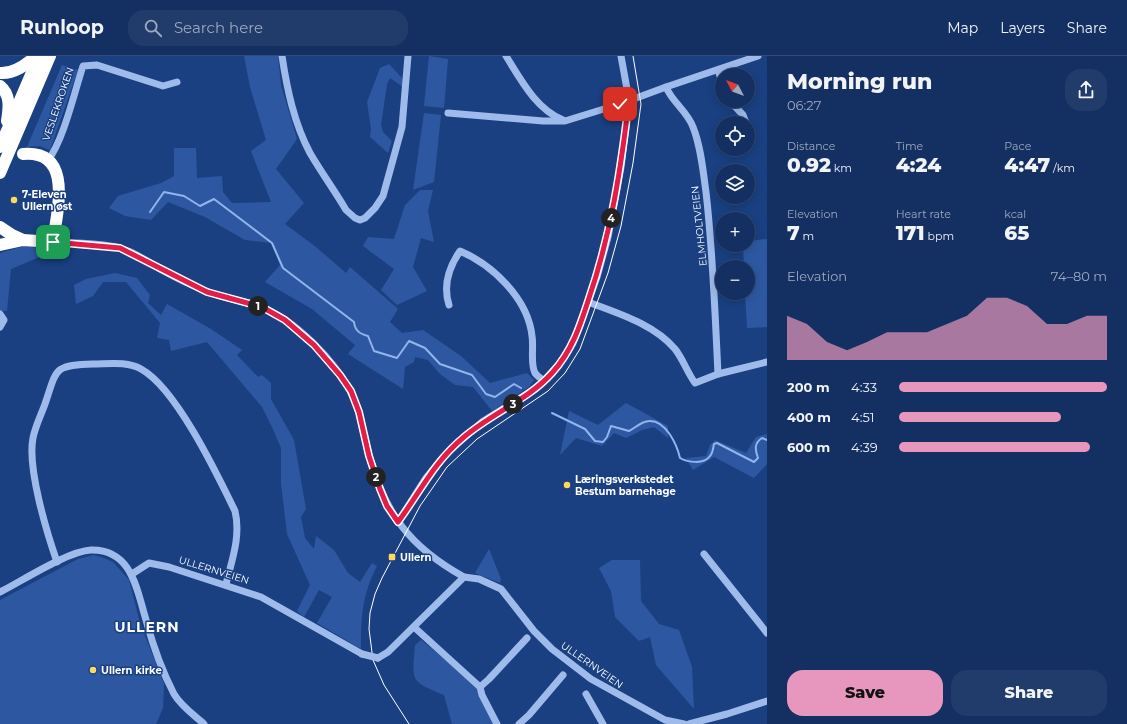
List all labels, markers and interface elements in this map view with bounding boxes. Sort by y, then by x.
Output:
search box [128,10,408,46]
text: Runloop [20,16,104,39]
icon: search [142,17,164,39]
text: Search here [174,18,263,37]
text: Map [947,19,978,37]
text: Layers [1000,19,1045,37]
text: Share [1067,19,1107,37]
street label: VESLEKROKEN [39,66,77,142]
north arrow [715,68,755,108]
map controls [715,68,755,300]
text: Morning run [787,68,932,95]
button: share [1065,69,1107,111]
pin [603,87,637,121]
icon: check [609,93,631,115]
text: 06:27 [787,97,821,113]
button: locate [715,116,755,156]
text: Distance [787,139,835,153]
text: Time [896,139,923,153]
text: Pace [1004,139,1031,153]
text: 0.92 [787,153,831,177]
text: 4:24 [896,153,941,177]
text: 4:47 [1004,153,1050,177]
text: km [831,161,852,175]
text: /km [1050,161,1075,175]
button: layers [715,164,755,204]
street label: ELMHOLTVEIEN [688,185,710,267]
place label: 7-Eleven Ullern øst [22,188,73,213]
marker: 7-Eleven Ullern øst [9,195,19,205]
text: Elevation [787,207,838,221]
text: Heart rate [896,207,951,221]
text: kcal [1004,207,1026,221]
pin: 4 [601,208,621,228]
text: 4 [607,211,615,225]
button: + [715,212,755,252]
text: 7 [787,221,800,245]
text: 171 [896,221,925,245]
text: 65 [1004,221,1029,245]
pin [36,225,70,259]
text: m [800,229,814,243]
text: bpm [925,229,954,243]
icon: arrive [42,231,64,253]
button: − [715,260,755,300]
text: Elevation [787,268,847,284]
text: 74–80 m [1051,268,1107,284]
pin: 1 [248,296,268,316]
text: 1 [256,299,260,313]
text: 200 m [787,379,830,395]
text: 4:33 [851,379,877,395]
pin: 3 [503,394,523,414]
text: 3 [510,397,516,411]
text: 400 m [787,409,831,425]
text: 4:51 [851,409,874,425]
text: 600 m [787,439,830,455]
text: 4:39 [851,439,878,455]
pin: 2 [366,467,386,487]
text: 2 [373,470,379,484]
place label: Læringsverkstedet Bestum barnehage [575,473,676,498]
marker: Læringsverkstedet Bestum barnehage [562,480,572,490]
place label: Ullern [400,551,431,564]
marker: Ullern [387,552,397,562]
street label: ULLERNVEIEN [177,553,251,587]
district label: ULLERN [115,618,179,636]
street label: ULLERNVEIEN [558,639,626,691]
place label: Ullern kirke [101,664,162,677]
marker: Ullern kirke [88,665,98,675]
button: Save [787,670,943,716]
button: Share [951,670,1107,716]

